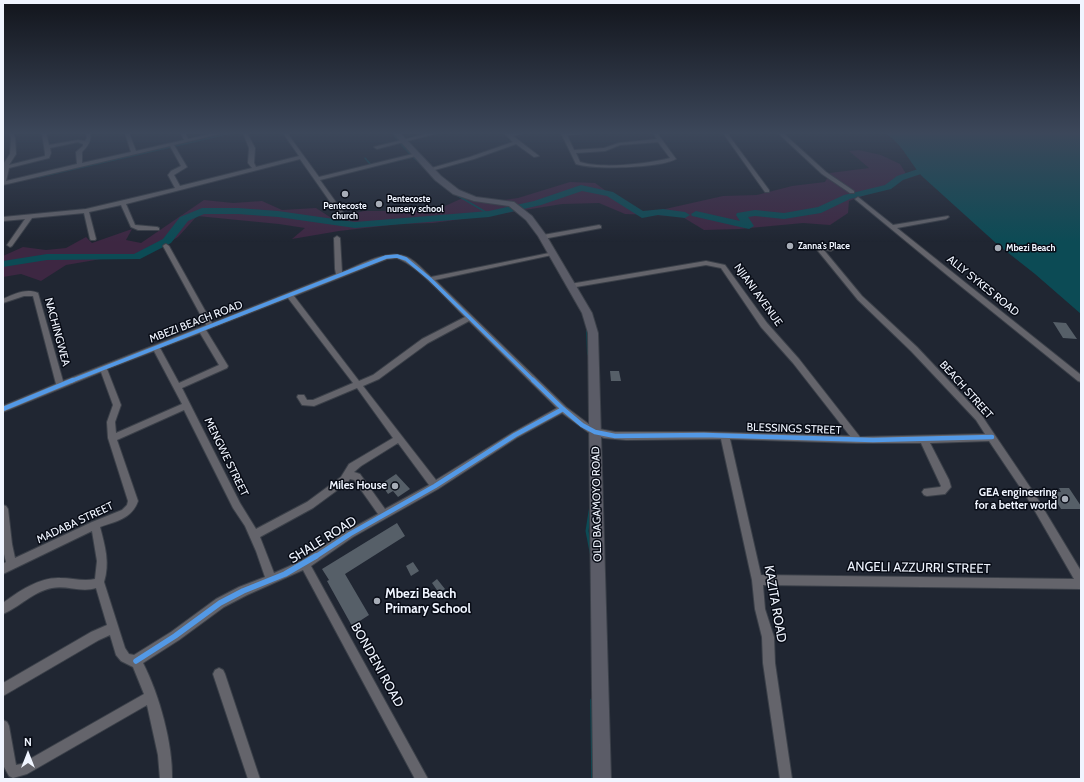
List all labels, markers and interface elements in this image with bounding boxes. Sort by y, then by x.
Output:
marker: Pentecoste church [340,189,350,199]
place label: Pentecoste nursery school [387,194,444,215]
marker: Pentecoste nursery school [374,199,384,209]
place label: Pentecoste church [323,201,367,222]
marker: Zanna's Place [785,241,795,251]
place label: Zanna's Place [798,241,850,251]
marker: Mbezi Beach [993,243,1003,253]
place label: Mbezi Beach [1006,243,1055,253]
street label: ALLY SYKES ROAD [944,253,1022,319]
street label: NJIANI AVENUE [731,261,785,329]
street label: NACHINGWEA [42,296,72,368]
street label: MBEZI BEACH ROAD [147,298,245,346]
street label: BEACH STREET [937,358,995,422]
street label: MENGWE STREET [201,415,251,499]
street label: BLESSINGS STREET [746,421,842,437]
street label: OLD BAGAMOYO ROAD [589,446,605,562]
place label: Miles House [329,479,387,493]
marker: Miles House [390,481,400,491]
place label: GEA engineering for a better world [975,486,1057,512]
marker: GEA engineering for a better world [1060,494,1070,504]
street label: MADABA STREET [35,499,115,547]
street label: SHALE ROAD [286,513,360,567]
street label: ANGELI AZZURRI STREET [847,559,991,577]
street label: KAZITA ROAD [761,564,789,644]
place label: Mbezi Beach Primary School [385,586,471,617]
marker: Mbezi Beach Primary School [372,596,382,606]
street label: BONDENI ROAD [347,620,407,710]
north arrow [8,734,48,774]
text: N [24,735,32,749]

